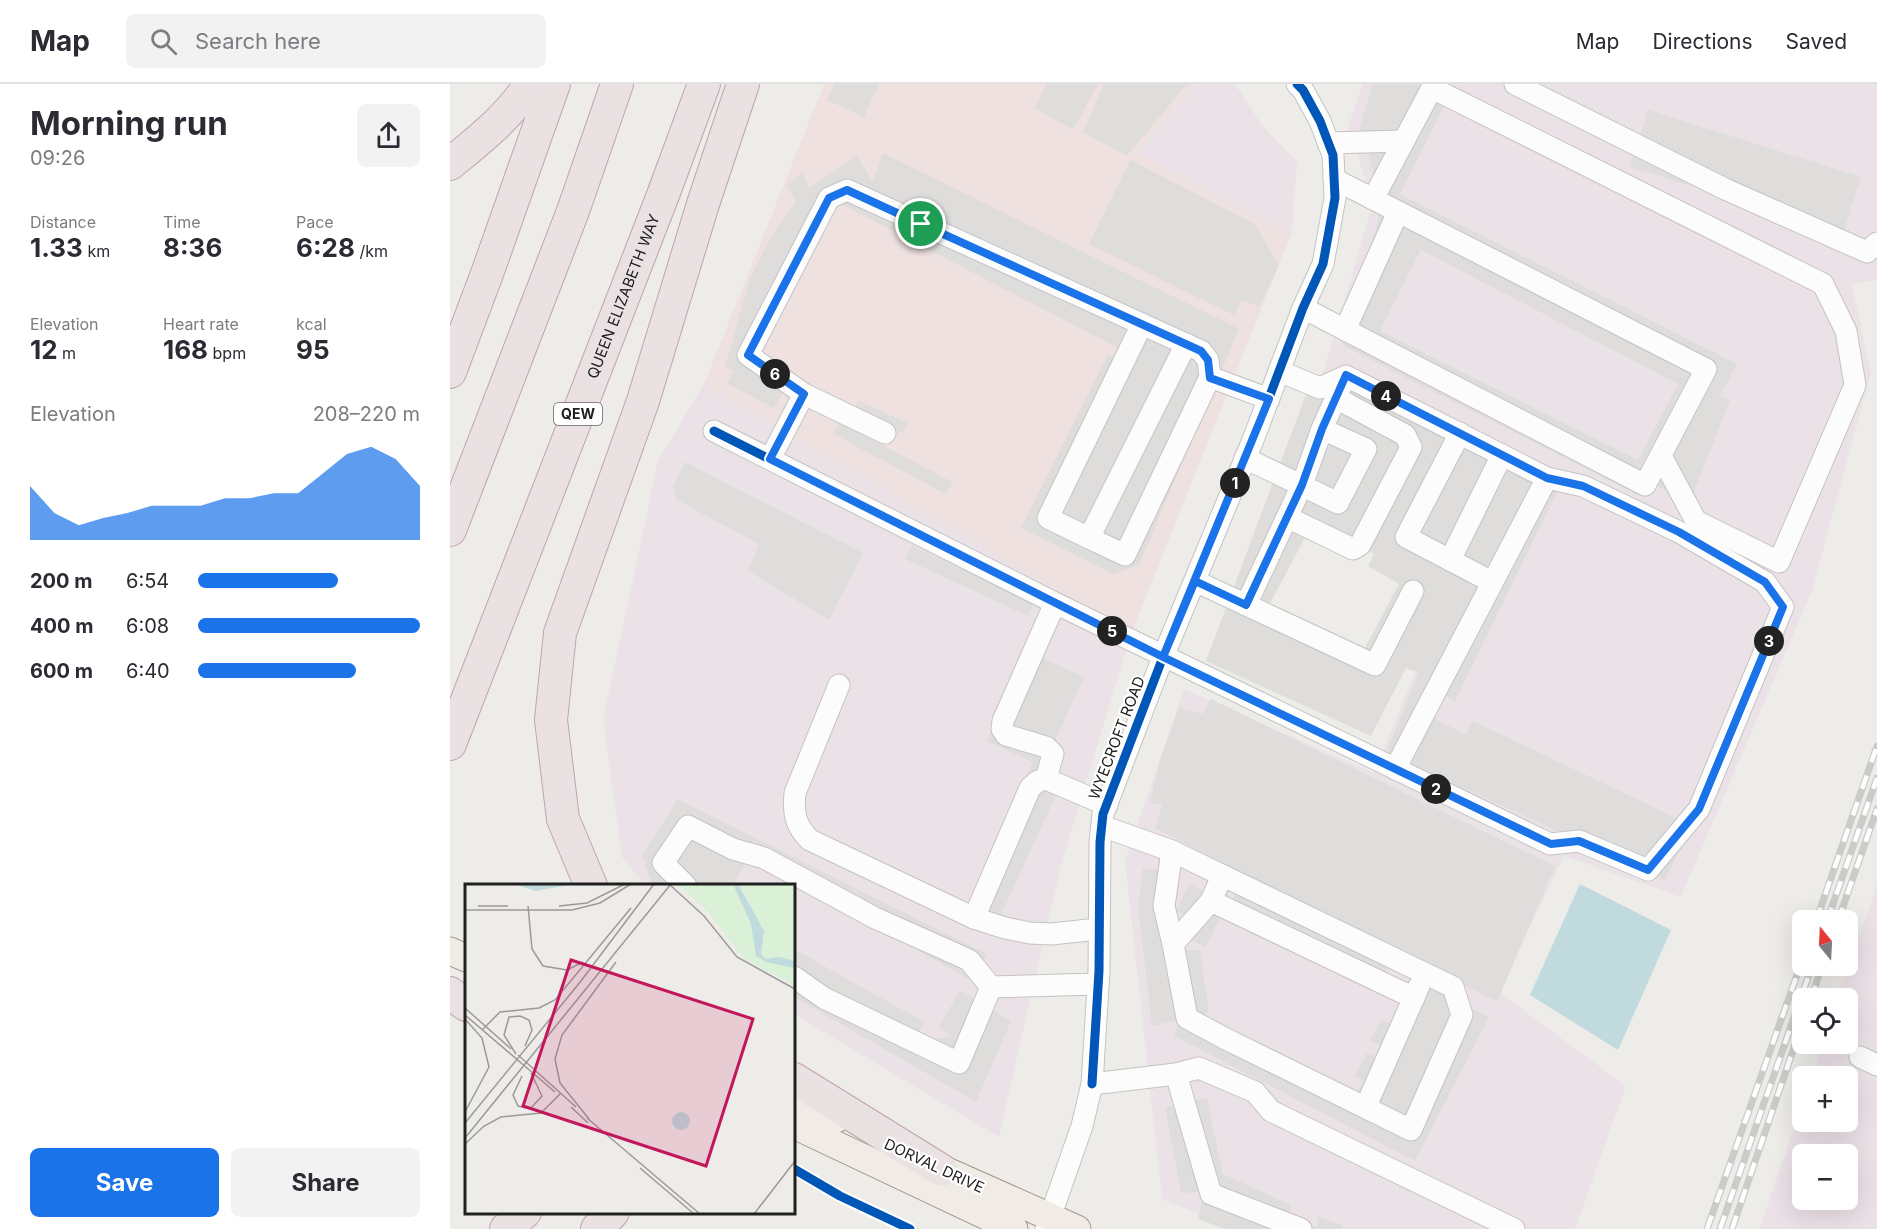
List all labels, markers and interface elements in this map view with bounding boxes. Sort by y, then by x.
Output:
search box [126,14,546,68]
text: Map [30,24,90,58]
icon: search [147,25,180,58]
text: Search here [195,28,321,54]
text: Map [1576,29,1619,54]
text: Directions [1652,29,1753,54]
text: Saved [1786,29,1847,54]
text: Morning run [30,103,228,143]
button: share [357,104,420,167]
text: 09:26 [30,146,85,170]
pin [895,198,946,249]
icon: arrive [904,207,937,240]
street label: QUEEN ELIZABETH WAY [583,211,664,381]
text: Distance [30,212,96,232]
text: Time [163,212,201,232]
text: Pace [296,212,334,232]
text: 1.33 [30,232,83,263]
text: 8:36 [163,232,222,263]
text: 6:28 [296,232,355,263]
text: km [83,241,110,261]
text: /km [355,241,388,261]
text: Elevation [30,314,99,334]
text: Heart rate [163,314,239,334]
text: kcal [296,314,327,334]
text: 12 [30,334,58,365]
text: 168 [163,334,208,365]
text: 95 [296,334,330,365]
text: m [58,343,76,363]
text: bpm [208,343,246,363]
pin: 6 [760,359,790,389]
text: 6 [770,364,780,384]
pin: 4 [1371,381,1401,411]
text: 4 [1381,386,1391,406]
text: Elevation [30,402,116,426]
text: 208–220 m [313,402,420,426]
road number: QEW [554,403,602,425]
pin: 1 [1220,468,1250,498]
text: 1 [1232,473,1238,493]
text: 200 m [30,569,93,593]
text: 6:54 [126,569,169,593]
text: 400 m [30,614,94,638]
text: 6:08 [126,614,169,638]
pin: 5 [1097,616,1127,646]
text: 5 [1107,621,1117,641]
pin: 3 [1754,626,1784,656]
text: 3 [1764,631,1774,651]
text: 600 m [30,659,93,683]
text: 6:40 [126,659,170,683]
street label: WYECROFT ROAD [1084,673,1149,802]
pin: 2 [1421,774,1451,804]
text: 2 [1431,779,1441,799]
inset map [465,884,795,1214]
north arrow [1792,910,1858,976]
map controls [1792,910,1858,1210]
button: locate [1792,988,1858,1054]
button: + [1792,1066,1858,1132]
street label: DORVAL DRIVE [881,1134,987,1197]
button: − [1792,1144,1858,1210]
button: Save [30,1148,219,1217]
button: Share [231,1148,420,1217]

